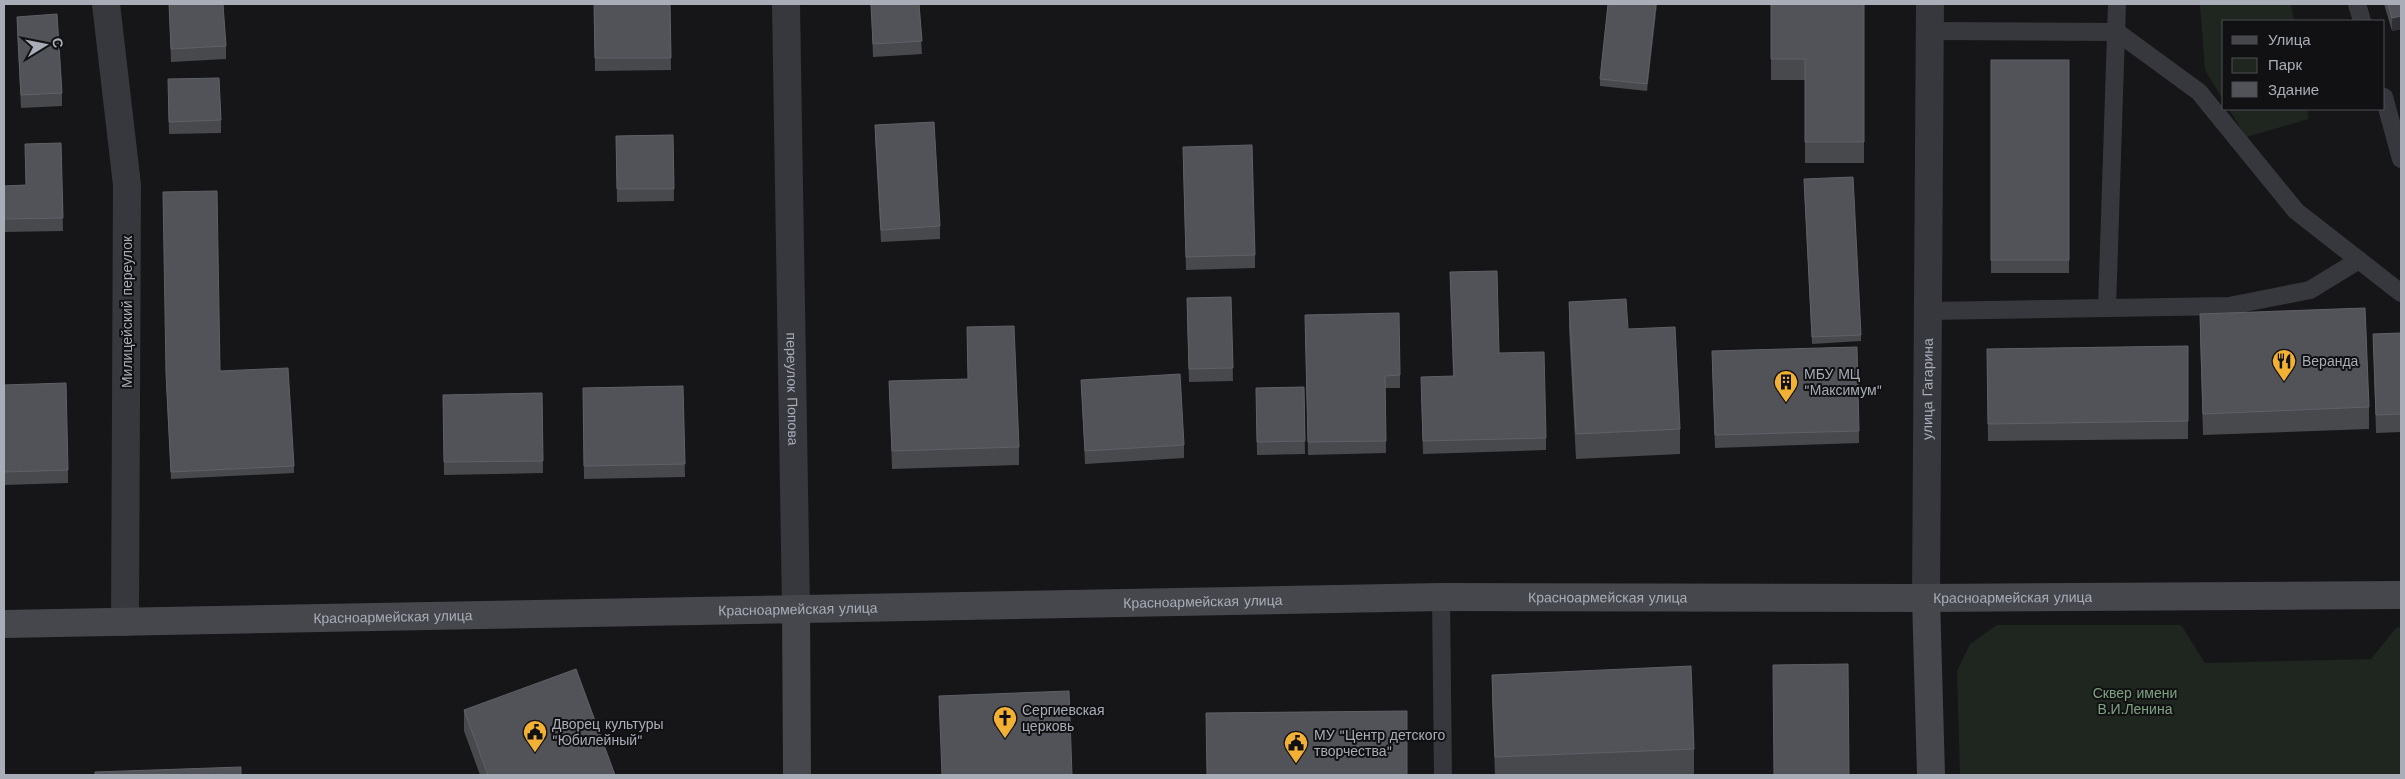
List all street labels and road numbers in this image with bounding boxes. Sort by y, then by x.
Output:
street label: Милицейский переулок [119,235,135,388]
street label: переулок Попова [783,332,801,446]
street label: улица Гагарина [1919,338,1936,440]
street label: Красноармейская улица [1528,589,1688,606]
street label: Красноармейская улица [1933,589,2093,606]
street label: Красноармейская улица [1123,592,1283,611]
street label: Красноармейская улица [718,600,878,619]
street label: Красноармейская улица [313,607,473,626]

